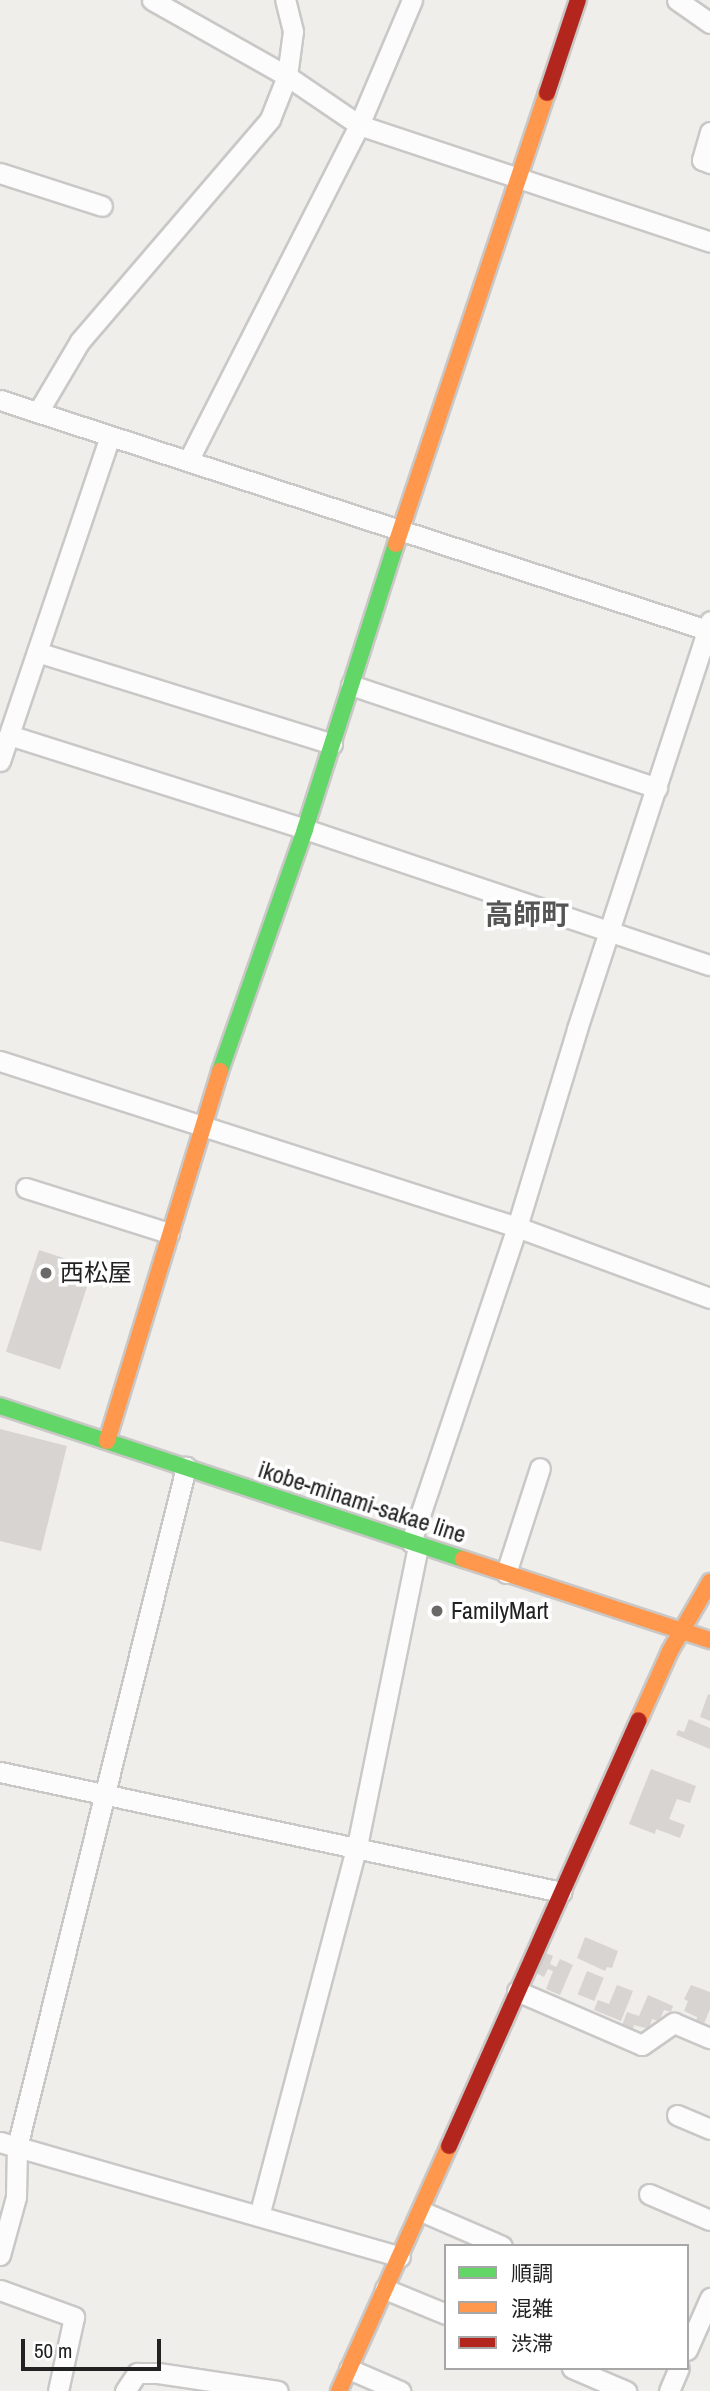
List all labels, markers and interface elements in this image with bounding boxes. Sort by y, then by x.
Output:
district label: 高師町 [485,897,569,931]
place label: 西松屋 [60,1259,132,1287]
marker: 西松屋 [38,1265,54,1281]
street label: ikobe-minami-sakae line [255,1455,469,1549]
place label: FamilyMart [451,1597,548,1625]
marker: FamilyMart [429,1603,445,1619]
legend [444,2244,689,2370]
text: 順調 [511,2259,553,2288]
text: 混雑 [511,2294,553,2323]
scale bar [24,2324,164,2368]
text: 渋滞 [511,2329,553,2358]
text: 50 m [34,2336,72,2365]

